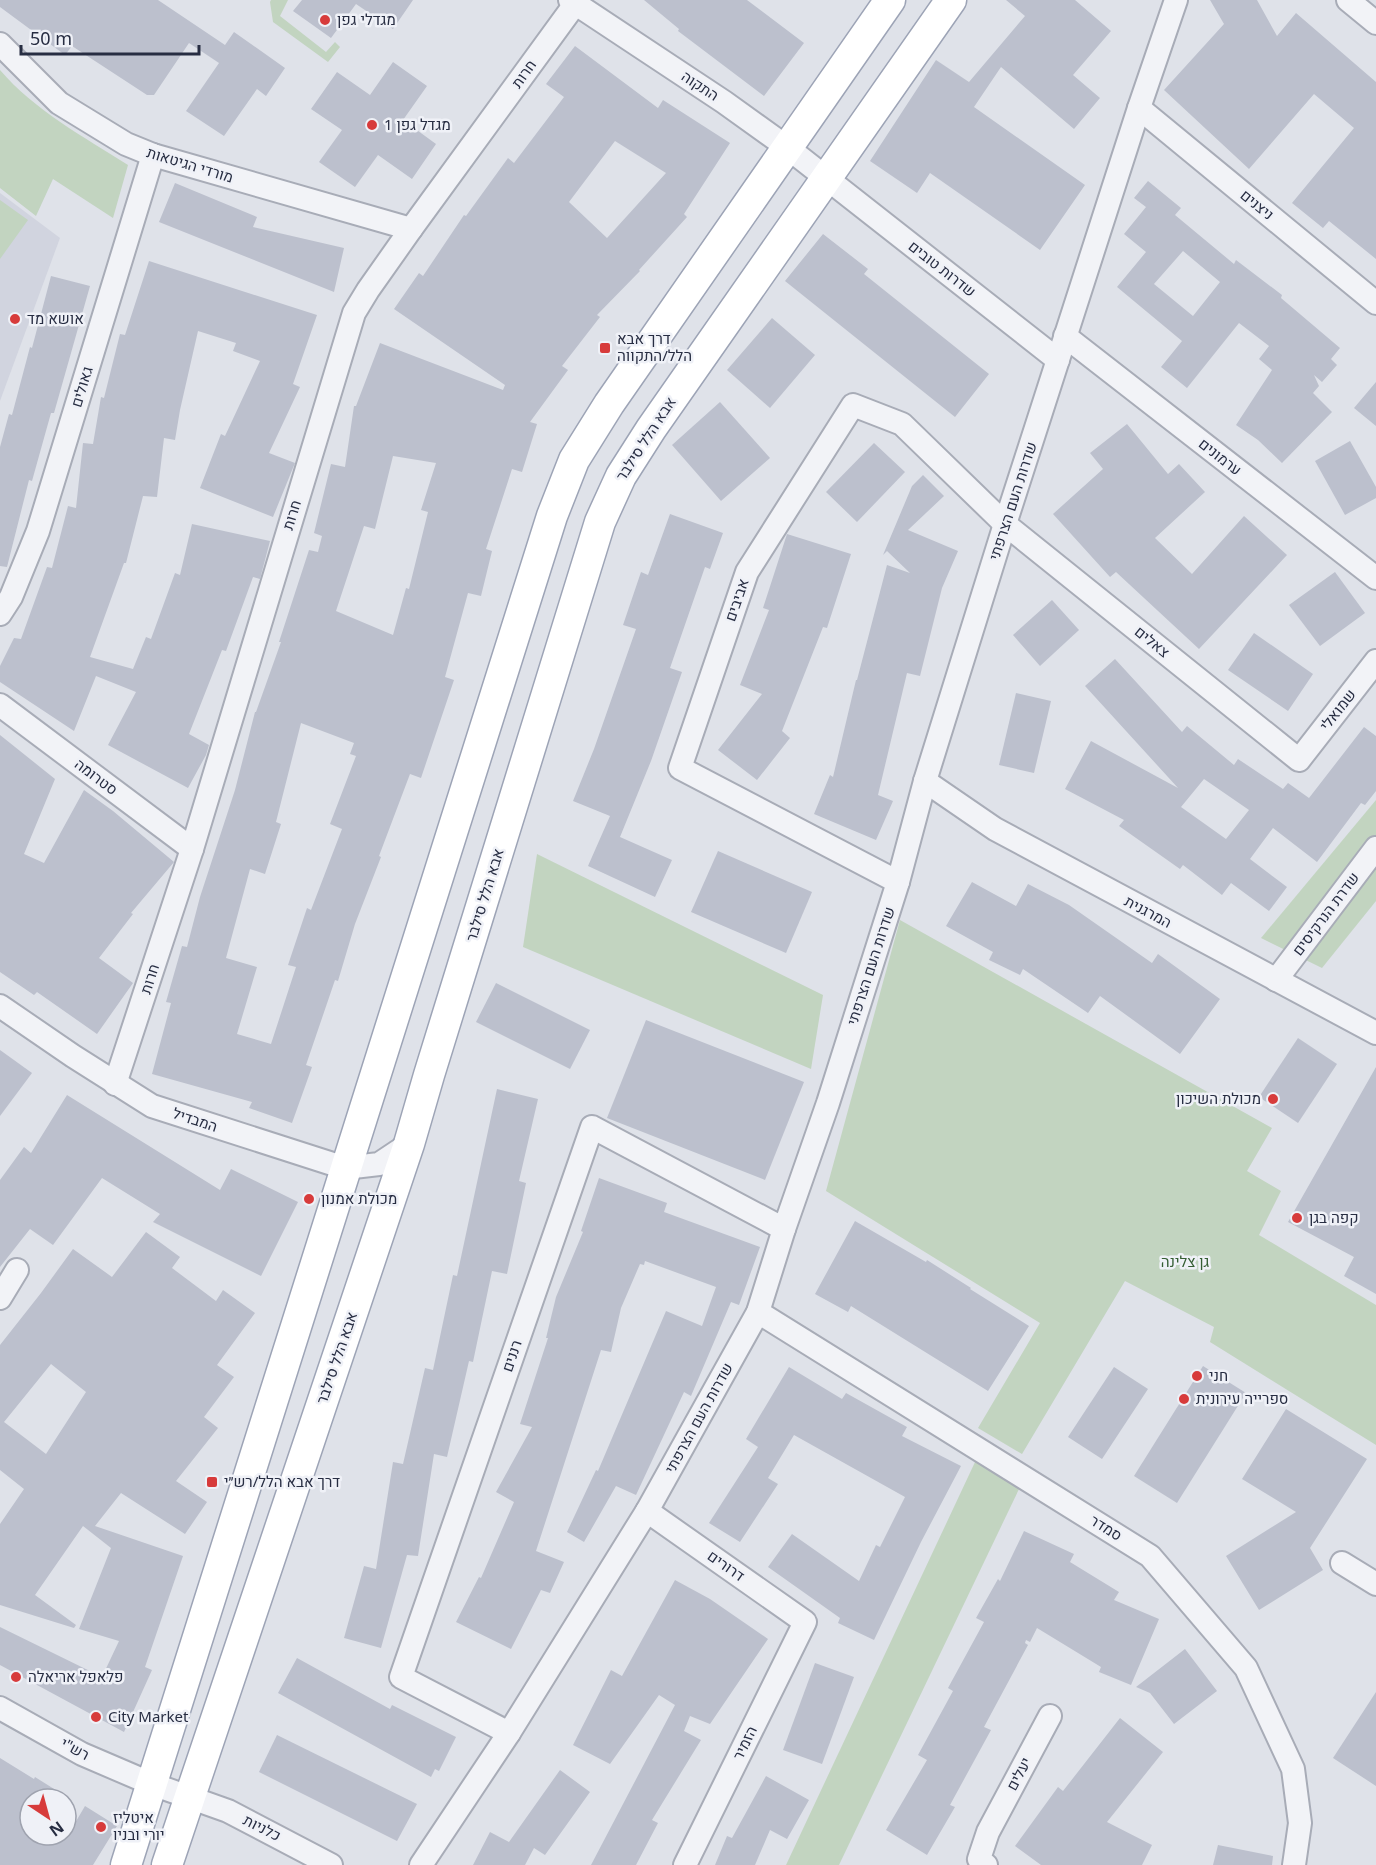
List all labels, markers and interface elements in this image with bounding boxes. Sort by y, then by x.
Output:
place label: מגדלי גפן [337,9,396,29]
marker: מגדלי גפן [318,13,332,27]
scale bar [21,18,200,56]
text: 50 m [30,26,72,50]
street label: חרות [506,55,540,92]
street label: התקוה [678,66,723,105]
place label: מגדל גפן 1 [384,114,451,134]
marker: מגדל גפן 1 [365,118,379,132]
street label: מורדי הגיטאות [145,141,236,187]
street label: ניצנים [1237,185,1279,224]
street label: שדרות טובים [905,236,980,301]
place label: אושא מד [27,308,84,328]
marker: אושא מד [8,312,22,326]
place label: דרך אבא הלל/התקווה [617,328,692,365]
marker: דרך אבא הלל/התקווה [598,341,612,355]
street label: גאולים [65,364,97,410]
street label: אבא הלל סילבר [611,393,680,484]
street label: ערמונים [1195,433,1246,479]
street label: שדרות העם הצרפתי [983,439,1041,562]
street label: חרות [277,497,305,532]
street label: אביבים [719,576,753,624]
street label: צאלים [1131,621,1174,661]
street label: שמואלי [1315,684,1360,734]
street label: סטרומה [71,753,122,799]
street label: אבא הלל סילבר [460,846,508,944]
street label: שדרת הנרקיסים [1287,868,1363,959]
street label: המרגנית [1121,890,1176,932]
street label: שדרות העם הצרפתי [841,904,899,1027]
street label: חרות [135,961,163,996]
place label: מכולת השיכון [1176,1088,1261,1108]
marker: מכולת השיכון [1266,1092,1280,1106]
street label: המבדיל [170,1102,220,1136]
place label: מכולת אמנון [321,1188,397,1208]
marker: מכולת אמנון [302,1192,316,1206]
place label: קפה בגן [1309,1207,1358,1227]
marker: קפה בגן [1290,1211,1304,1225]
park label: גן צלינה [1161,1251,1210,1271]
street label: אבא הלל סילבר [311,1309,361,1406]
street label: רננים [496,1337,526,1374]
street label: שדרות העם הצרפתי [659,1359,737,1476]
place label: חני [1209,1365,1228,1385]
marker: חני [1190,1369,1204,1383]
place label: ספרייה עירונית [1196,1388,1288,1408]
marker: ספרייה עירונית [1177,1392,1191,1406]
place label: דרך אבא הלל/רש״י [224,1471,340,1491]
marker: דרך אבא הלל/רש״י [205,1475,219,1489]
street label: סמדר [1087,1510,1126,1545]
street label: דרורים [704,1545,749,1585]
place label: פלאפל אריאלה [28,1666,123,1686]
marker: פלאפל אריאלה [9,1670,23,1684]
place label: City Market [108,1706,189,1726]
marker: City Market [89,1710,103,1724]
street label: הזמיר [727,1722,761,1763]
street label: רש"י [58,1732,93,1764]
street label: יעלים [1001,1753,1035,1794]
north arrow [18,1787,78,1847]
place label: איטליז יורי ובניו [113,1807,164,1844]
street label: כלניות [240,1809,285,1845]
text: N [45,1816,69,1842]
marker: איטליז יורי ובניו [94,1820,108,1834]

